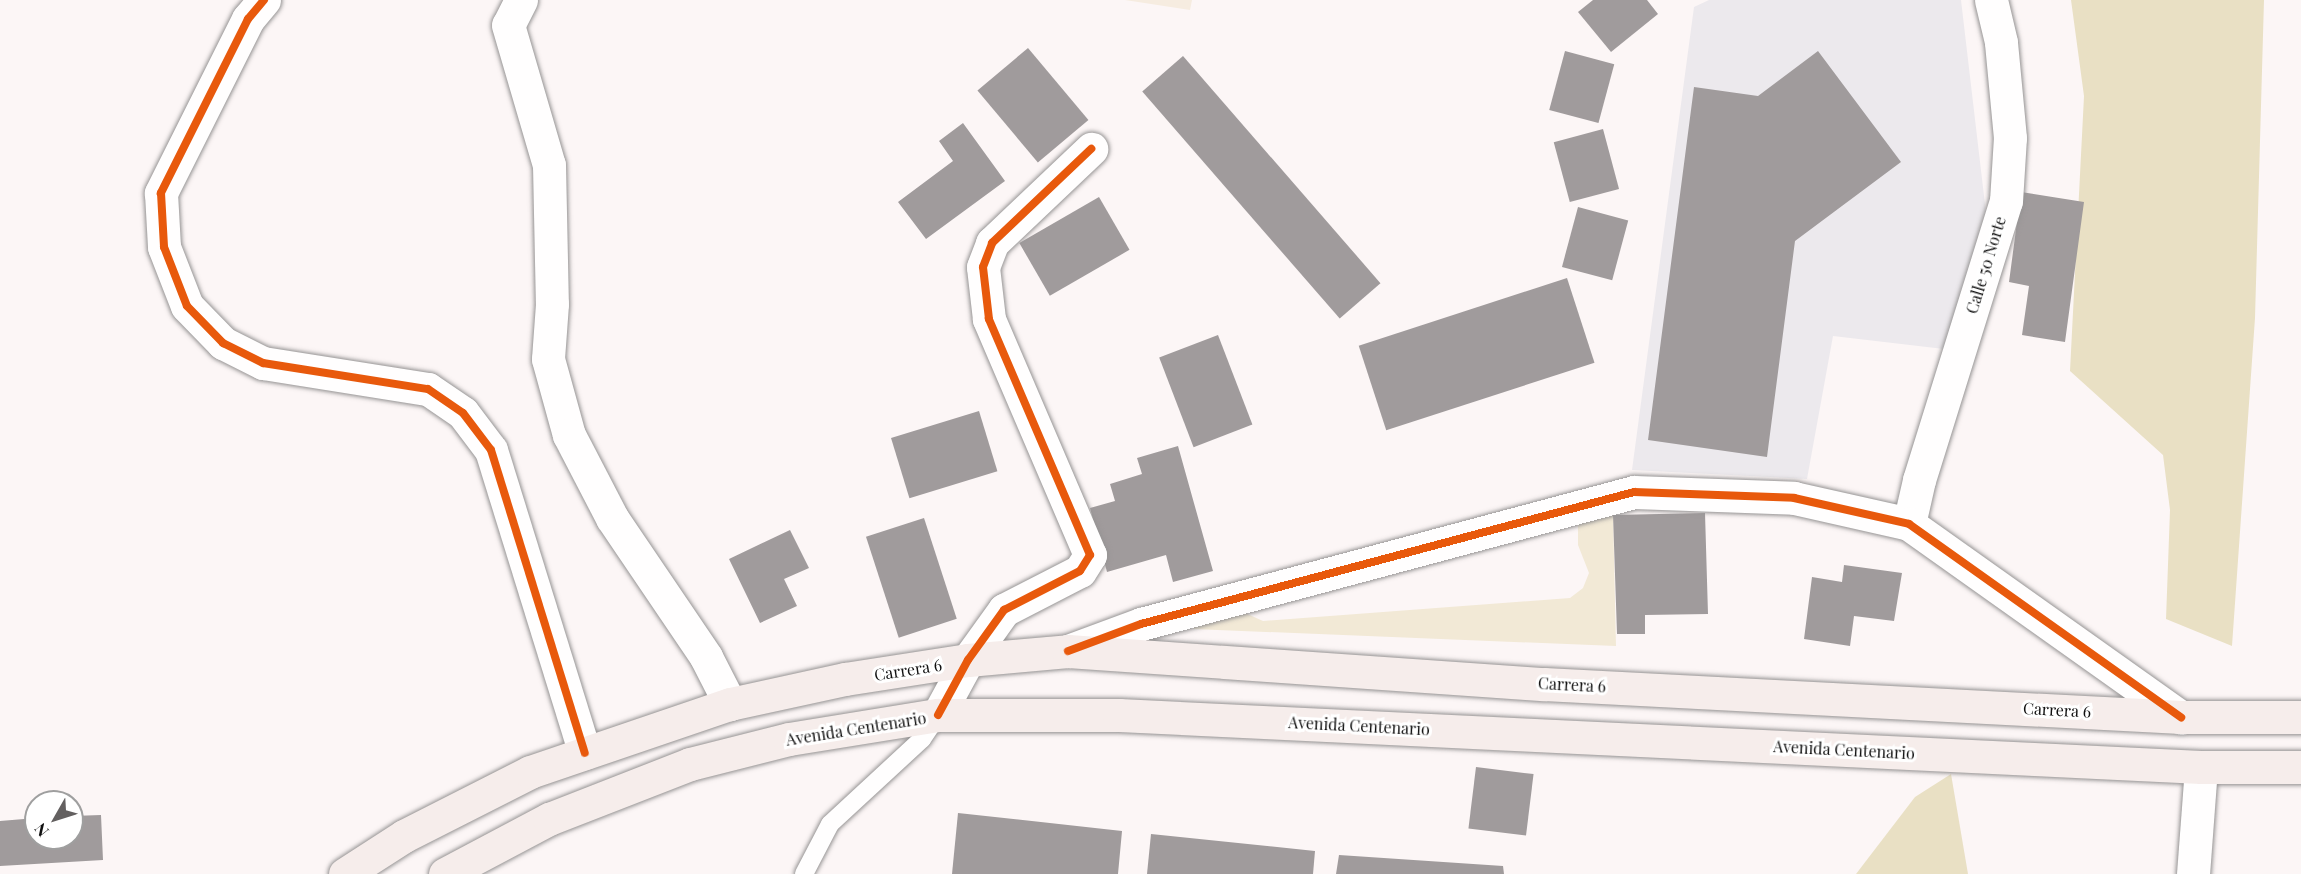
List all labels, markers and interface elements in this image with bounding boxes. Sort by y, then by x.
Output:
street label: Calle 50 Norte [1962,214,2010,316]
street label: Carrera 6 [873,655,943,685]
street label: Carrera 6 [1537,674,1607,696]
street label: Carrera 6 [2022,699,2092,721]
street label: Avenida Centenario [784,708,928,750]
street label: Avenida Centenario [1288,713,1430,739]
street label: Avenida Centenario [1773,737,1915,763]
north arrow [24,790,84,850]
text: N [29,819,53,841]

